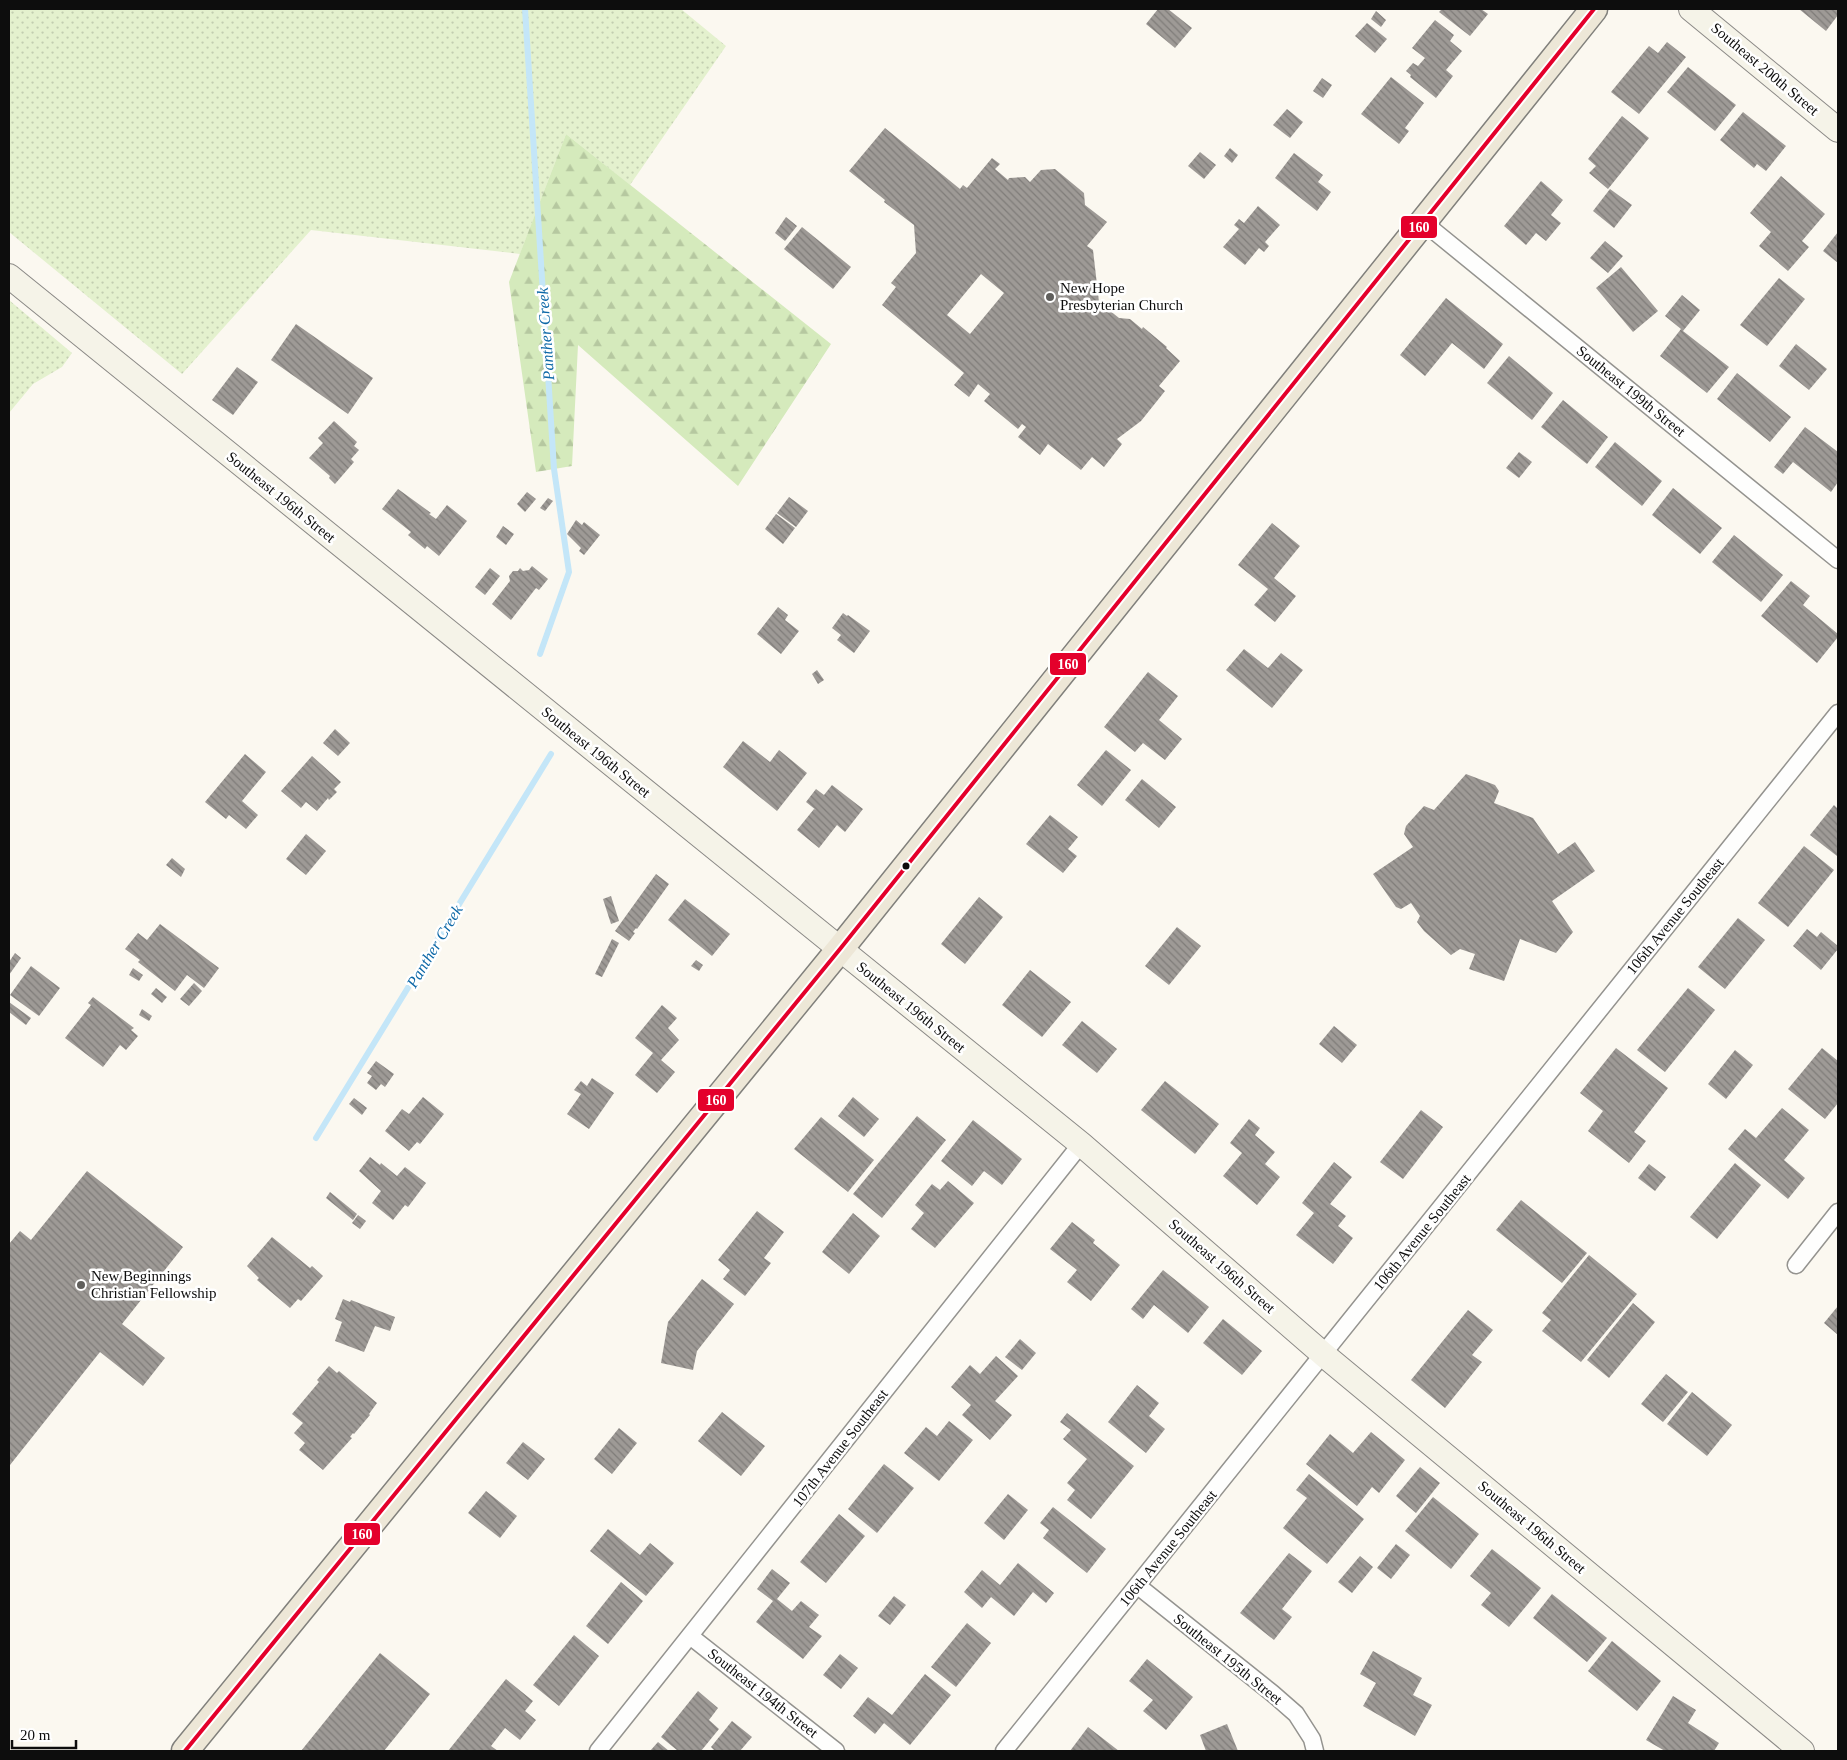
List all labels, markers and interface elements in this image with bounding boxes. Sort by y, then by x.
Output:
street label: Southeast 200th Street [1708,19,1822,119]
line badge: 160 [1400,215,1438,239]
text: 160 [1409,220,1430,235]
place label: New Hope Presbyterian Church [1060,280,1183,313]
water label: Panther Creek [534,286,557,382]
marker: New Hope Presbyterian Church [1044,291,1056,303]
street label: Southeast 199th Street [1574,342,1689,440]
street label: Southeast 196th Street [224,448,339,546]
line badge: 160 [1049,652,1087,676]
text: 160 [1058,657,1079,672]
street label: Southeast 196th Street [539,703,654,801]
street label: 106th Avenue Southeast [1623,854,1727,977]
unlabelled marker [901,861,911,871]
water label: Panther Creek [403,901,466,991]
street label: Southeast 196th Street [854,958,969,1056]
line badge: 160 [697,1088,735,1112]
text: 160 [706,1093,727,1108]
street label: 106th Avenue Southeast [1370,1170,1474,1293]
street label: Southeast 196th Street [1166,1216,1279,1317]
place label: New Beginnings Christian Fellowship [91,1268,216,1301]
marker: New Beginnings Christian Fellowship [75,1279,87,1291]
street label: 107th Avenue Southeast [789,1385,891,1510]
street label: Southeast 196th Street [1475,1477,1589,1577]
street label: 106th Avenue Southeast [1116,1486,1220,1609]
line badge: 160 [343,1522,381,1546]
text: 160 [352,1527,373,1542]
street label: Southeast 195th Street [1171,1610,1286,1708]
street label: Southeast 194th Street [705,1645,822,1741]
scale bar [12,1718,76,1750]
text: 20 m [20,1727,51,1743]

